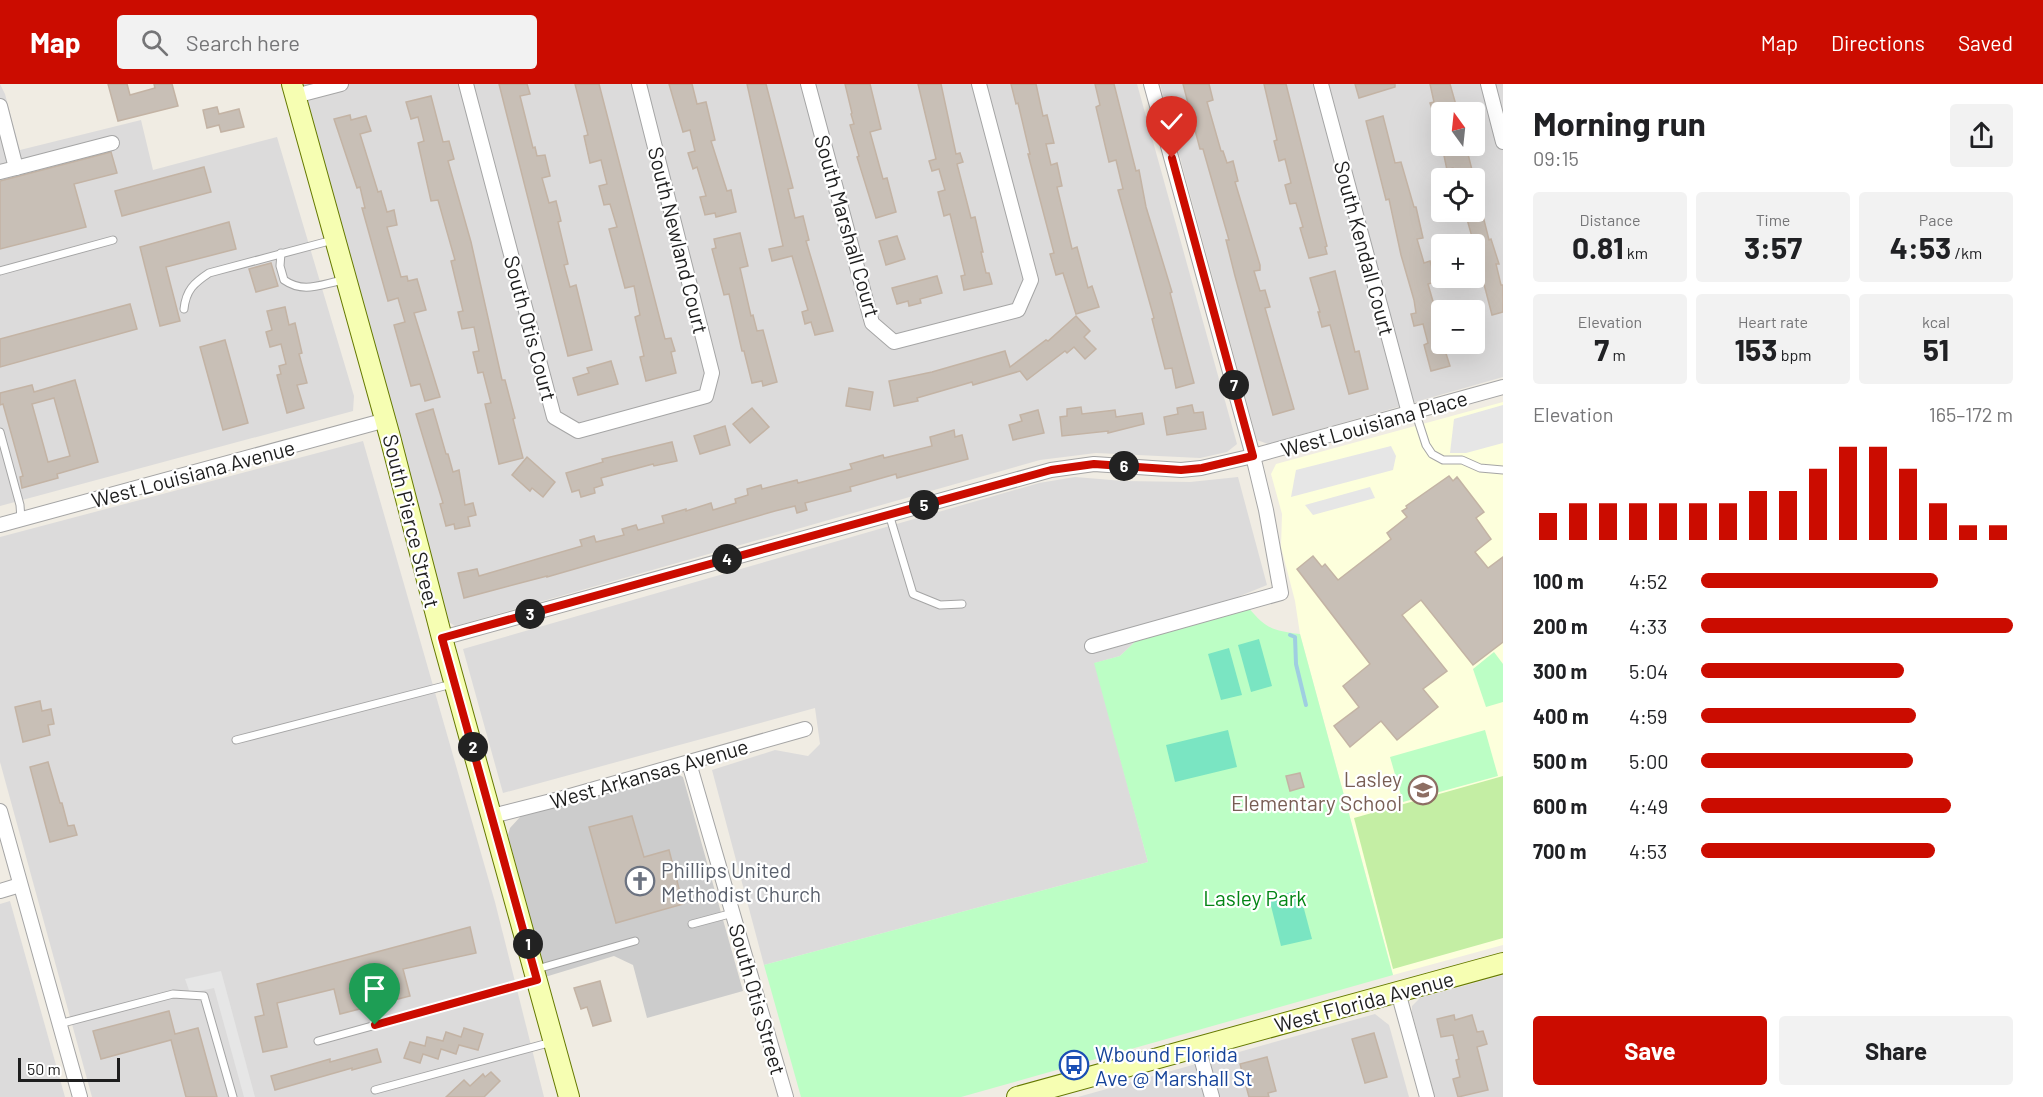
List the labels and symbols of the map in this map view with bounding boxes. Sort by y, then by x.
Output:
pin [1146,96,1197,158]
north arrow [1431,102,1485,156]
street label: South Marshall Court [810,132,886,320]
street label: South Newland Court [644,144,714,336]
street label: South Kendall Court [1330,158,1400,338]
street label: South Otis Court [500,253,562,403]
pin: 7 [1219,370,1249,400]
street label: West Louisiana Place [1278,384,1470,462]
street label: South Pierce Street [378,432,446,610]
street label: West Louisiana Avenue [89,434,297,512]
pin: 6 [1109,451,1139,481]
pin: 5 [909,490,939,520]
pin: 4 [712,544,742,574]
pin: 3 [515,599,545,629]
pin: 2 [458,732,488,762]
street label: West Arkansas Avenue [547,733,751,813]
place label: Lasley Elementary School [1231,766,1402,815]
school or university icon: Lasley Elementary School [1407,774,1439,806]
place label: Phillips United Methodist Church [661,857,821,906]
church icon: Phillips United Methodist Church [624,865,656,897]
park label: Lasley Park [1203,885,1307,910]
street label: South Otis Street [725,921,791,1077]
pin: 1 [513,929,543,959]
pin [349,963,400,1025]
street label: West Florida Avenue [1272,965,1456,1037]
place label: Wbound Florida Ave @ Marshall St [1095,1041,1253,1090]
bus stop icon: Wbound Florida Ave @ Marshall St [1058,1049,1090,1081]
scale bar [18,1055,120,1082]

